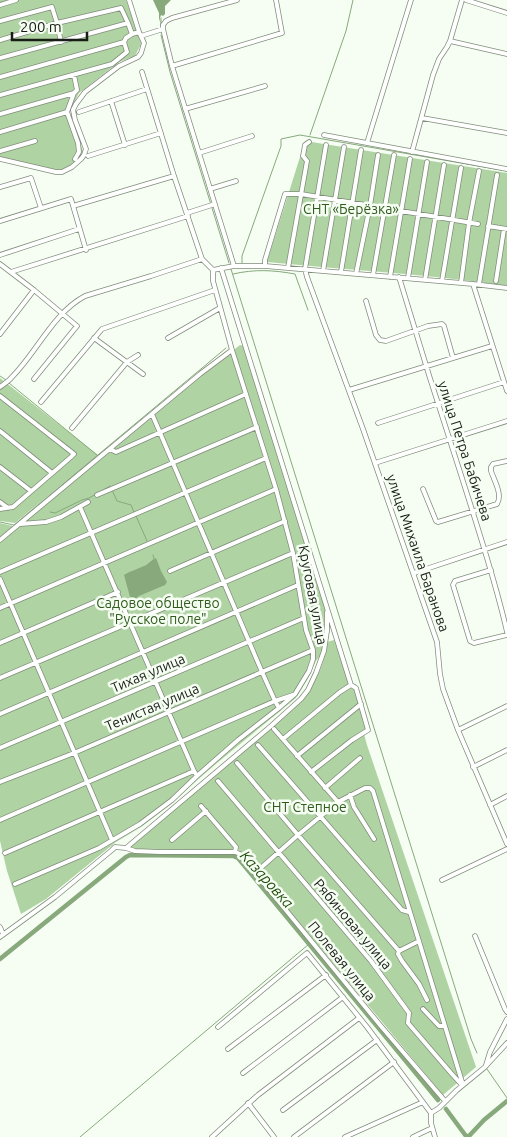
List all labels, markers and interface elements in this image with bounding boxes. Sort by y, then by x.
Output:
scale bar [12,10,88,42]
text: 200 m [20,18,62,35]
park label: СНТ «Берёзка» [303,201,399,217]
street label: улица Петра Бабичева [435,379,495,523]
street label: улица Михаила Баранова [383,472,453,634]
street label: Круговая улица [295,544,331,646]
park label: Садовое общество "Русское поле" [96,595,220,627]
street label: Тихая улица [109,650,187,696]
street label: Тенистая улица [103,680,201,734]
park label: СНТ Степное [263,799,347,815]
water label: Казаровка [237,847,297,911]
street label: Рябиновая улица [311,876,395,972]
street label: Полевая улица [305,918,379,1004]

